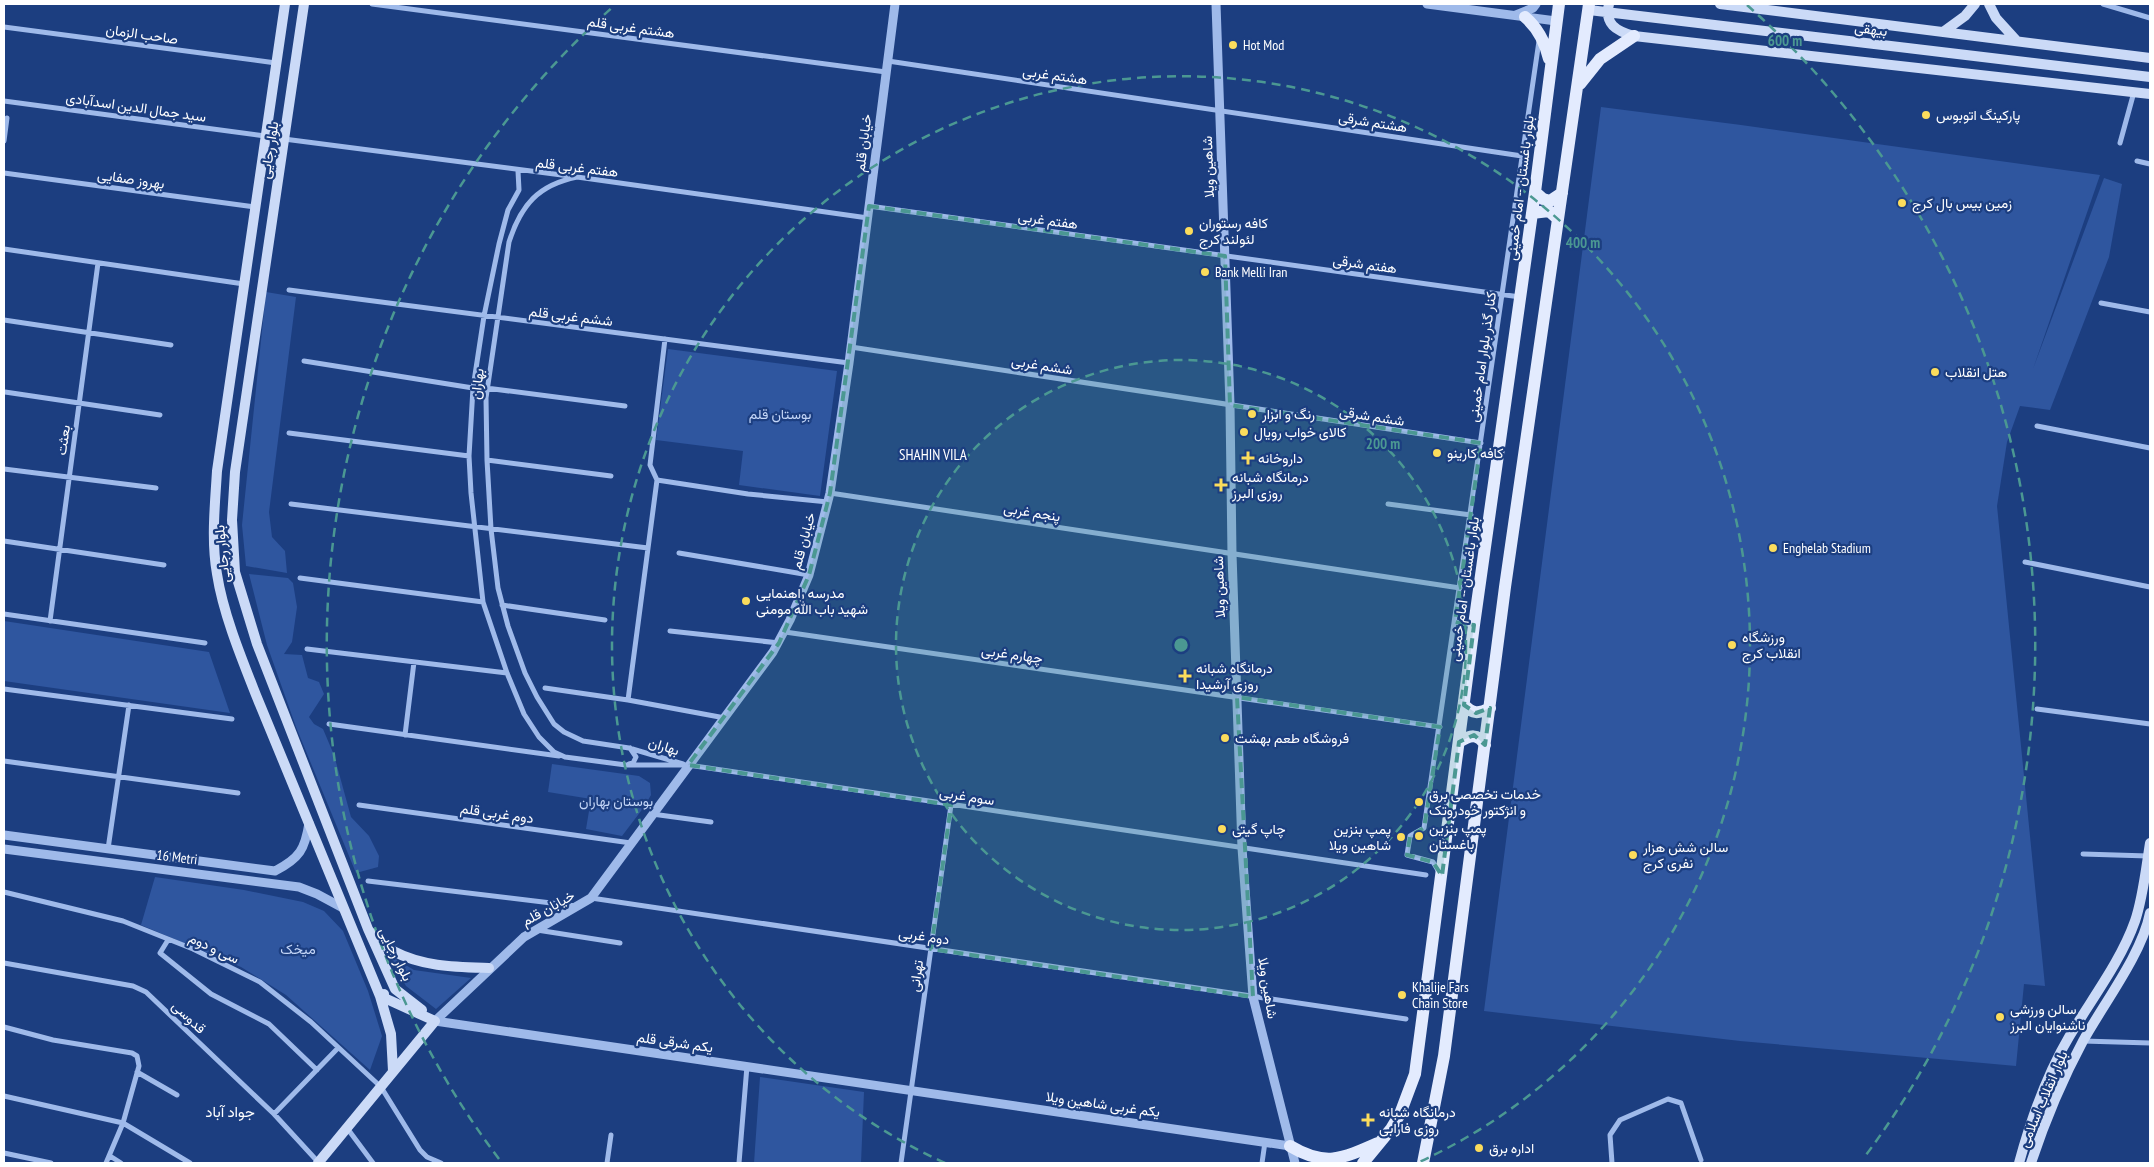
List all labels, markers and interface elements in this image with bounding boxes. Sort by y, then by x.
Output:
street label: هشتم غربی قلم [586,12,676,42]
street label: بیهقی [1854,18,1888,40]
street label: صاحب الزمان [105,20,180,48]
text: 600 m [1768,31,1802,50]
place label: Hot Mod [1243,36,1284,54]
marker: Hot Mod [1227,39,1239,51]
street label: هشتم غربی [1021,62,1089,88]
street label: سید جمال الدین اسدآبادی [65,88,207,127]
place label: پارکینگ اتوبوس [1936,106,2020,125]
street label: هشتم شرقی [1337,108,1409,136]
marker: پارکینگ اتوبوس [1920,109,1932,121]
street label: خیابان قلم [851,113,875,173]
street label: بلوار باغستان -- امام خمینی [1502,114,1538,262]
street label: بلوار رجایی [256,120,282,180]
street label: شاهین ویلا [1198,136,1218,198]
street label: هفتم غربی قلم [535,153,620,181]
street label: بهروز صفایی [96,165,166,193]
place label: زمین بیس بال کرج [1912,194,2012,214]
marker: زمین بیس بال کرج [1896,197,1908,209]
street label: هفتم غربی [1017,207,1079,233]
place label: کافه رستوران لئولند کرج [1199,214,1268,250]
marker: کافه رستوران لئولند کرج [1183,225,1195,237]
text: 400 m [1566,233,1600,252]
street label: هفتم شرقی [1332,251,1398,277]
place label: Bank Melli Iran [1215,263,1287,281]
marker: Bank Melli Iran [1199,266,1211,278]
street label: کنار گذر بلوار امام خمینی [1464,291,1500,423]
street label: ششم غربی قلم [528,302,614,330]
street label: ششم غربی [1010,351,1074,379]
place label: هتل انقلاب [1945,363,2008,381]
marker: هتل انقلاب [1929,366,1941,378]
street label: بهاران [466,367,488,401]
street label: ششم شرقی [1338,402,1406,430]
park label: بوستان قلم [749,405,811,423]
place label: رنگ و ابزار [1261,405,1315,423]
marker: رنگ و ابزار [1246,408,1258,420]
place label: کالای خواب رویال [1254,423,1347,442]
street label: بعثت [52,424,74,456]
marker: کالای خواب رویال [1238,426,1250,438]
text: 200 m [1366,434,1400,453]
place label: کافه کارینو [1447,444,1503,462]
district label: SHAHIN VILA [899,445,968,464]
marker: کافه کارینو [1431,447,1443,459]
place label: داروخانه [1258,449,1303,467]
marker: داروخانه [1242,452,1254,464]
place label: درمانگاه شبانه روزی البرز [1231,468,1309,502]
marker: درمانگاه شبانه روزی البرز [1214,478,1228,492]
street label: پنجم غربی [1002,499,1062,526]
street label: خیابان قلم [787,511,819,571]
street label: بلوار باغستان -- امام خمینی [1445,515,1483,663]
street label: بلوار رجایی [210,524,234,584]
place label: Enghelab Stadium [1783,539,1871,557]
marker: Enghelab Stadium [1767,542,1779,554]
street label: شاهین ویلا [1209,556,1229,618]
place label: مدرسه راهنمایی شهید باب الله مومنی [756,584,868,618]
marker: مدرسه راهنمایی شهید باب الله مومنی [740,595,752,607]
place label: ورزشگاه انقلاب کرج [1742,628,1801,664]
centre of rings [1172,636,1190,654]
marker: ورزشگاه انقلاب کرج [1726,639,1738,651]
street label: چهارم غربی [980,641,1044,668]
place label: درمانگاه شبانه روزی آرشیدا [1196,659,1273,693]
marker: درمانگاه شبانه روزی آرشیدا [1178,669,1192,683]
place label: فروشگاه طعم بهشت [1235,729,1349,747]
marker: فروشگاه طعم بهشت [1219,732,1231,744]
street label: بهاران [646,733,682,759]
street label: سوم غربی [938,783,996,809]
place label: خدمات تخصصی برق و انژکتور خودروتک [1429,785,1541,819]
park label: بوستان بهاران [579,792,653,810]
marker: خدمات تخصصی برق و انژکتور خودروتک [1413,796,1425,808]
street label: دوم غربی قلم [459,799,535,827]
place label: پمپ بنزین باغستان [1429,819,1487,853]
place label: چاپ گیتی [1232,820,1286,839]
place label: پمپ بنزین شاهین ویلا [1329,820,1391,854]
marker: چاپ گیتی [1216,823,1228,835]
marker: پمپ بنزین باغستان [1413,830,1425,842]
marker: پمپ بنزین شاهین ویلا [1395,831,1407,843]
place label: سالن شش هزار نفری کرج [1642,838,1728,874]
street label: 16 Metri [156,846,198,868]
marker: سالن شش هزار نفری کرج [1627,849,1639,861]
street label: خیابان قلم [518,886,578,930]
street label: بلوار رجایی [375,924,417,984]
street label: دوم غربی [897,924,951,949]
street label: سی و دوم [186,929,242,967]
park label: میخک [280,940,316,958]
street label: شاهین ویلا [1254,956,1282,1020]
street label: تهرانی [905,959,927,993]
place label: Khalije Fars Chain Store [1412,978,1469,1012]
marker: Khalije Fars Chain Store [1396,989,1408,1001]
street label: قدوسی [168,997,210,1037]
place label: سالن ورزشی ناشنوایان البرز [2009,1000,2085,1034]
marker: سالن ورزشی ناشنوایان البرز [1994,1011,2006,1023]
street label: یکم شرقی قلم [636,1028,714,1056]
street label: بلوار انقلاب اسلامی [2015,1048,2071,1150]
street label: یکم غربی شاهین ویلا [1045,1087,1161,1121]
district label: جواد آباد [205,1102,255,1121]
place label: درمانگاه شبانه روزی فارابی [1379,1103,1456,1137]
marker: درمانگاه شبانه روزی فارابی [1361,1113,1375,1127]
place label: اداره برق [1489,1139,1534,1157]
marker: اداره برق [1473,1142,1485,1154]

